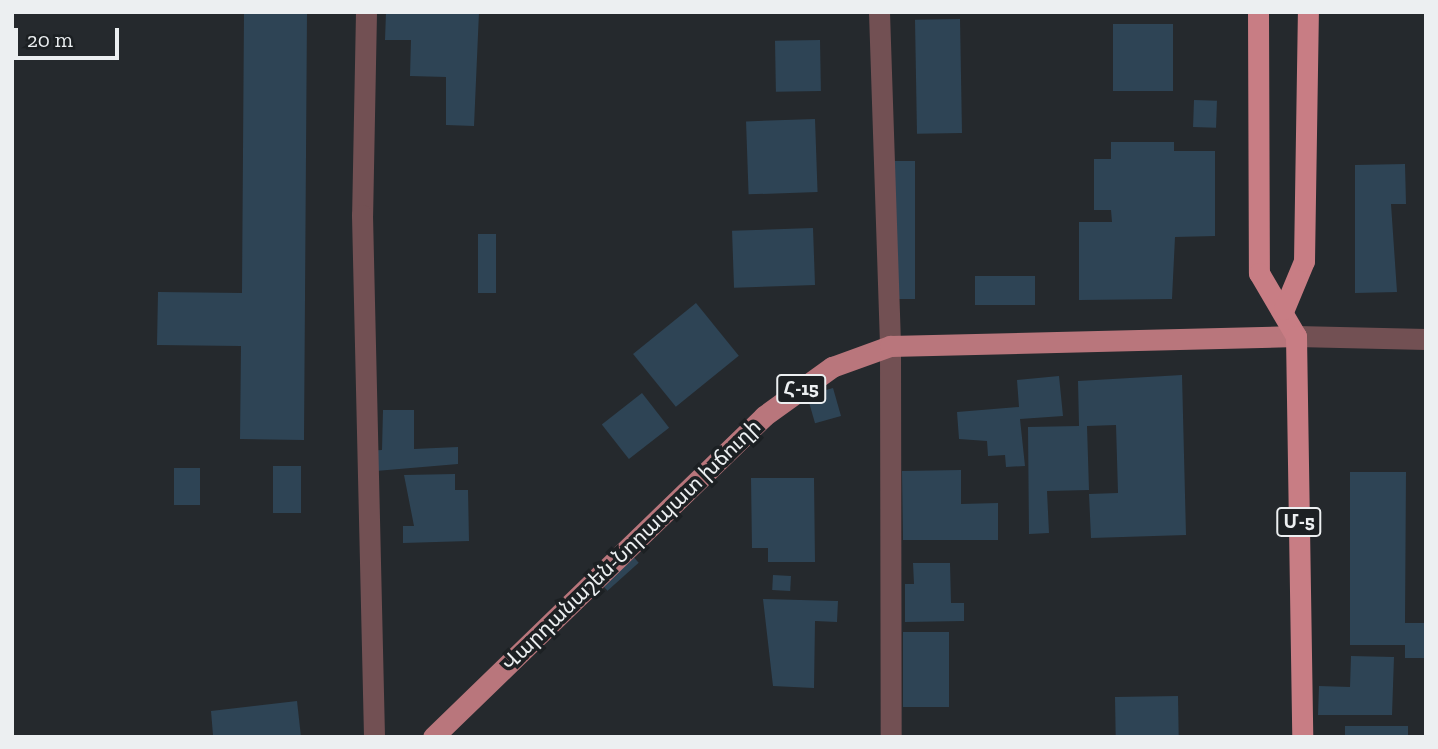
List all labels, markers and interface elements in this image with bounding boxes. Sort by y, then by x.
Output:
scale bar [18,14,122,58]
text: 20 m [27,27,73,52]
road number: Հ-15 [775,374,827,404]
street label: Վարդանաշեն-Նորապատ խճուղի [496,414,766,676]
road number: Մ-5 [1276,506,1322,538]

